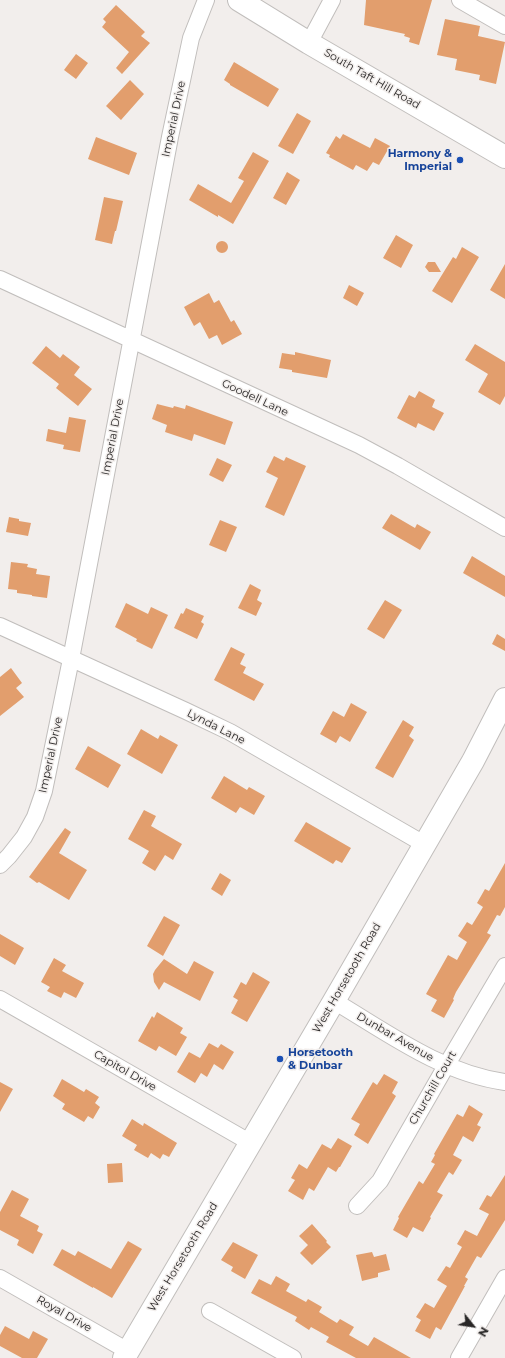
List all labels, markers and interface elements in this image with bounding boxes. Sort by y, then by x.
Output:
street label: South Taft Hill Road [322,46,422,112]
street label: Imperial Drive [159,80,189,158]
place label: Harmony & Imperial [388,147,452,173]
marker: Harmony & Imperial [455,155,465,165]
street label: Goodell Lane [219,377,291,419]
street label: Imperial Drive [99,398,127,476]
street label: Lynda Lane [185,707,247,747]
street label: Imperial Drive [36,716,66,794]
street label: West Horsetooth Road [310,921,384,1035]
street label: Dunbar Avenue [354,1010,436,1064]
place label: Horsetooth & Dunbar [288,1046,353,1072]
street label: Capitol Drive [91,1048,159,1094]
street label: Churchill Court [407,1049,459,1127]
marker: Horsetooth & Dunbar [275,1054,285,1064]
street label: West Horsetooth Road [145,1200,221,1314]
street label: Royal Drive [34,1293,94,1335]
north arrow [453,1306,493,1346]
text: N [475,1325,492,1339]

